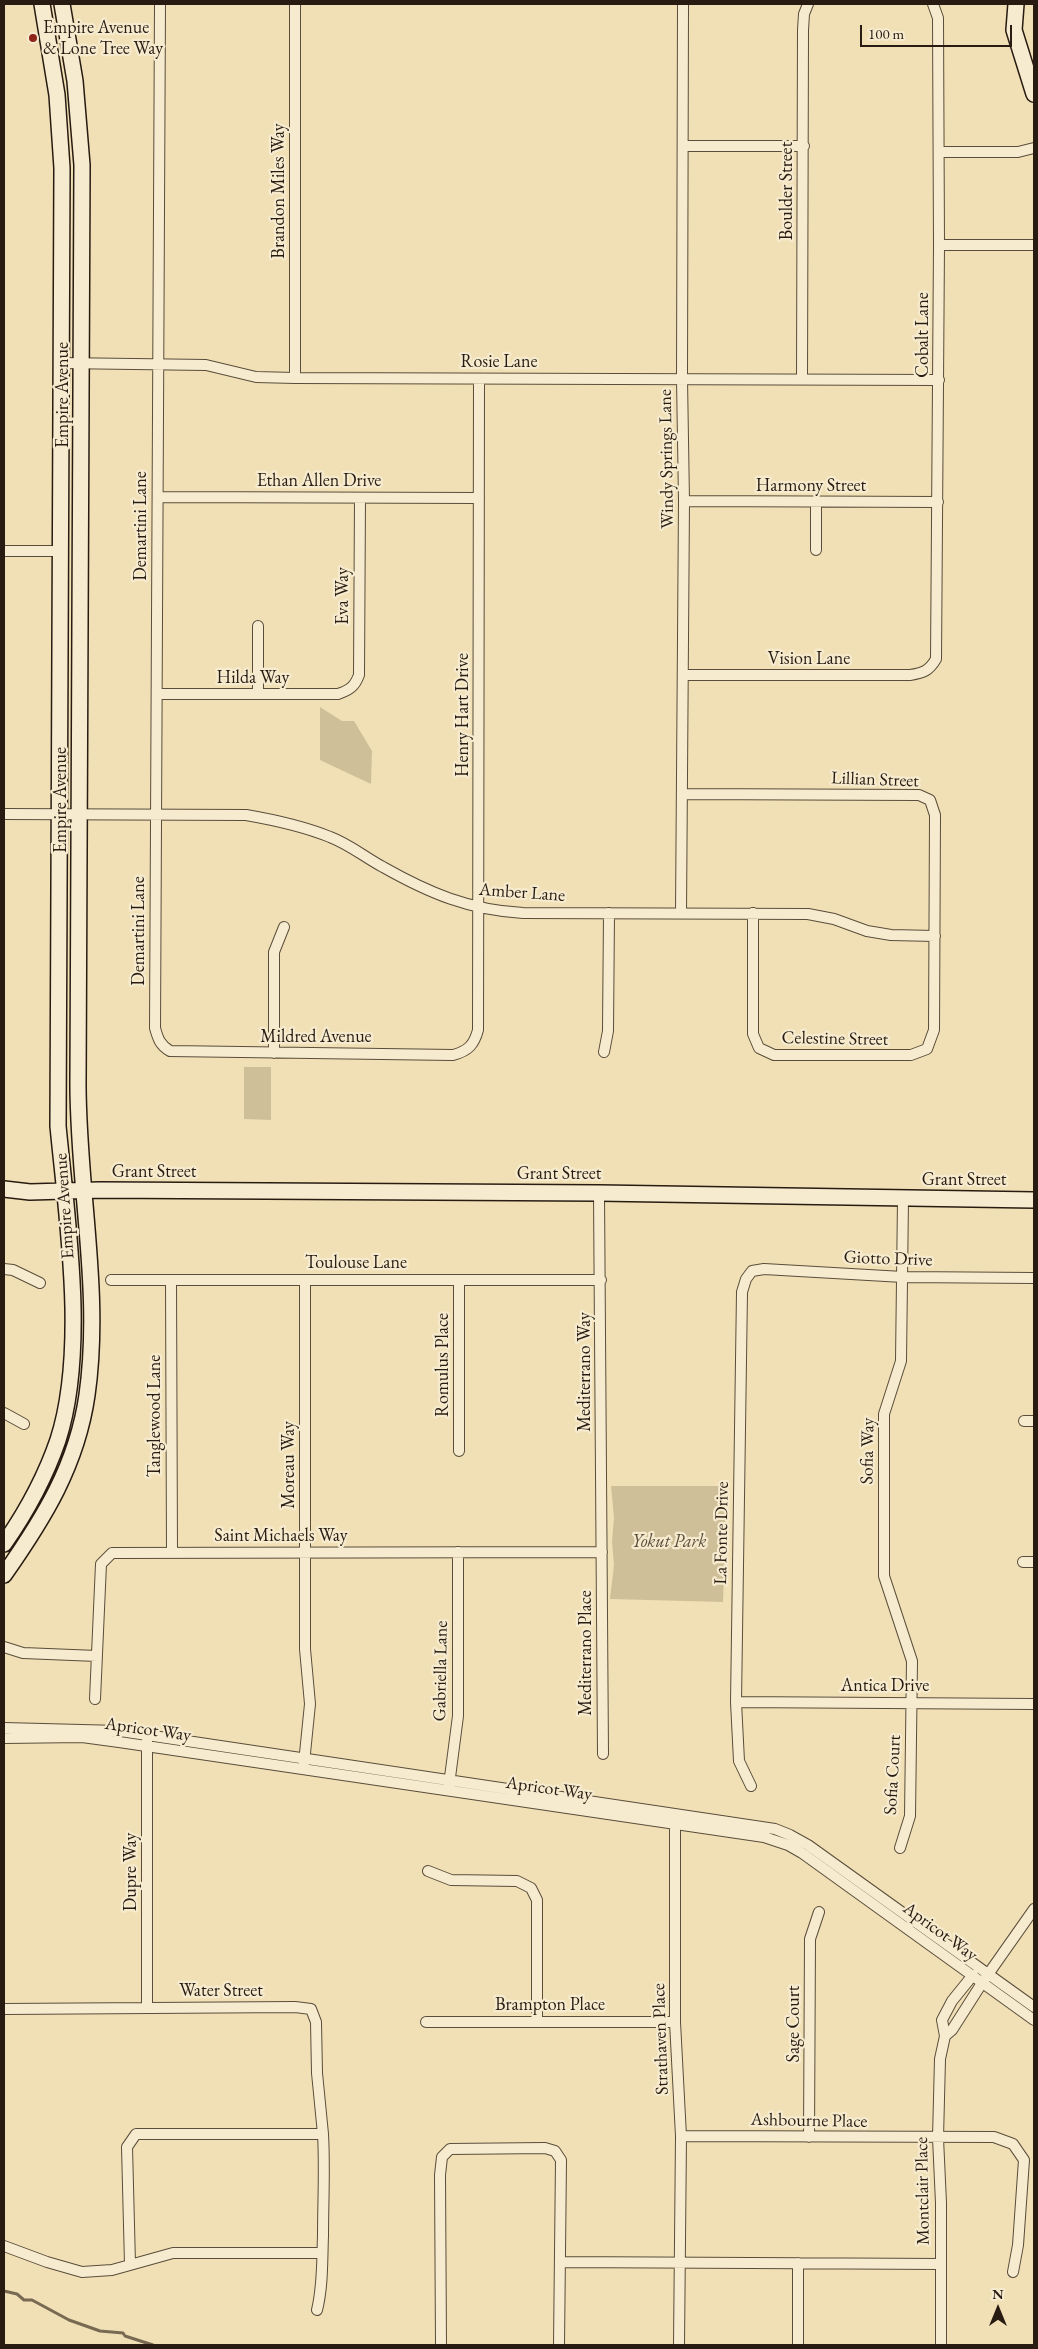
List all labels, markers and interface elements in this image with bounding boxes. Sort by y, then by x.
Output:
scale bar [863,15,1016,47]
place label: Empire Avenue & Lone Tree Way [43,17,163,59]
text: 100 m [868,24,904,43]
marker: Empire Avenue & Lone Tree Way [27,32,39,44]
street label: Brandon Miles Way [268,123,290,259]
street label: Boulder Street [776,142,798,240]
street label: Cobalt Lane [912,292,934,378]
street label: Empire Avenue [52,342,74,448]
street label: Rosie Lane [461,351,537,373]
street label: Windy Springs Lane [655,389,679,529]
street label: Ethan Allen Drive [257,470,381,492]
street label: Demartini Lane [130,471,152,581]
street label: Harmony Street [756,475,866,497]
street label: Eva Way [332,567,354,625]
street label: Vision Lane [768,648,850,670]
street label: Henry Hart Drive [452,653,474,777]
street label: Hilda Way [217,667,289,689]
street label: Empire Avenue [50,747,72,853]
street label: Lillian Street [831,768,919,792]
street label: Demartini Lane [128,876,150,986]
street label: Amber Lane [478,879,566,907]
street label: Mildred Avenue [260,1026,372,1048]
street label: Celestine Street [781,1027,889,1051]
street label: Empire Avenue [51,1152,79,1260]
street label: Grant Street [112,1161,196,1183]
street label: Grant Street [517,1163,601,1185]
street label: Grant Street [922,1169,1006,1191]
street label: Giotto Drive [843,1247,933,1271]
street label: Toulouse Lane [305,1252,407,1274]
street label: Mediterrano Way [574,1312,596,1432]
street label: Romulus Place [432,1313,454,1417]
street label: Tanglewood Lane [144,1355,166,1477]
street label: Sofia Way [857,1417,879,1485]
street label: Moreau Way [278,1421,300,1509]
street label: La Fonte Drive [710,1481,734,1585]
street label: Saint Michaels Way [214,1525,348,1547]
park label: Yokut Park [632,1531,706,1553]
street label: Mediterrano Place [575,1590,597,1716]
street label: Gabriella Lane [429,1620,453,1722]
street label: Antica Drive [841,1675,929,1697]
street label: Apricot Way [103,1713,193,1747]
street label: Sofia Court [880,1734,906,1816]
street label: Apricot Way [504,1772,594,1806]
street label: Dupre Way [120,1833,142,1911]
street label: Apricot Way [898,1898,982,1966]
street label: Water Street [179,1980,263,2002]
street label: Strathaven Place [648,1983,674,2095]
street label: Sage Court [783,1986,805,2062]
street label: Brampton Place [495,1994,605,2016]
street label: Ashbourne Place [750,2109,868,2133]
street label: Montclair Place [911,2137,935,2245]
north arrow [973,2284,1023,2334]
text: N [992,2285,1004,2303]

